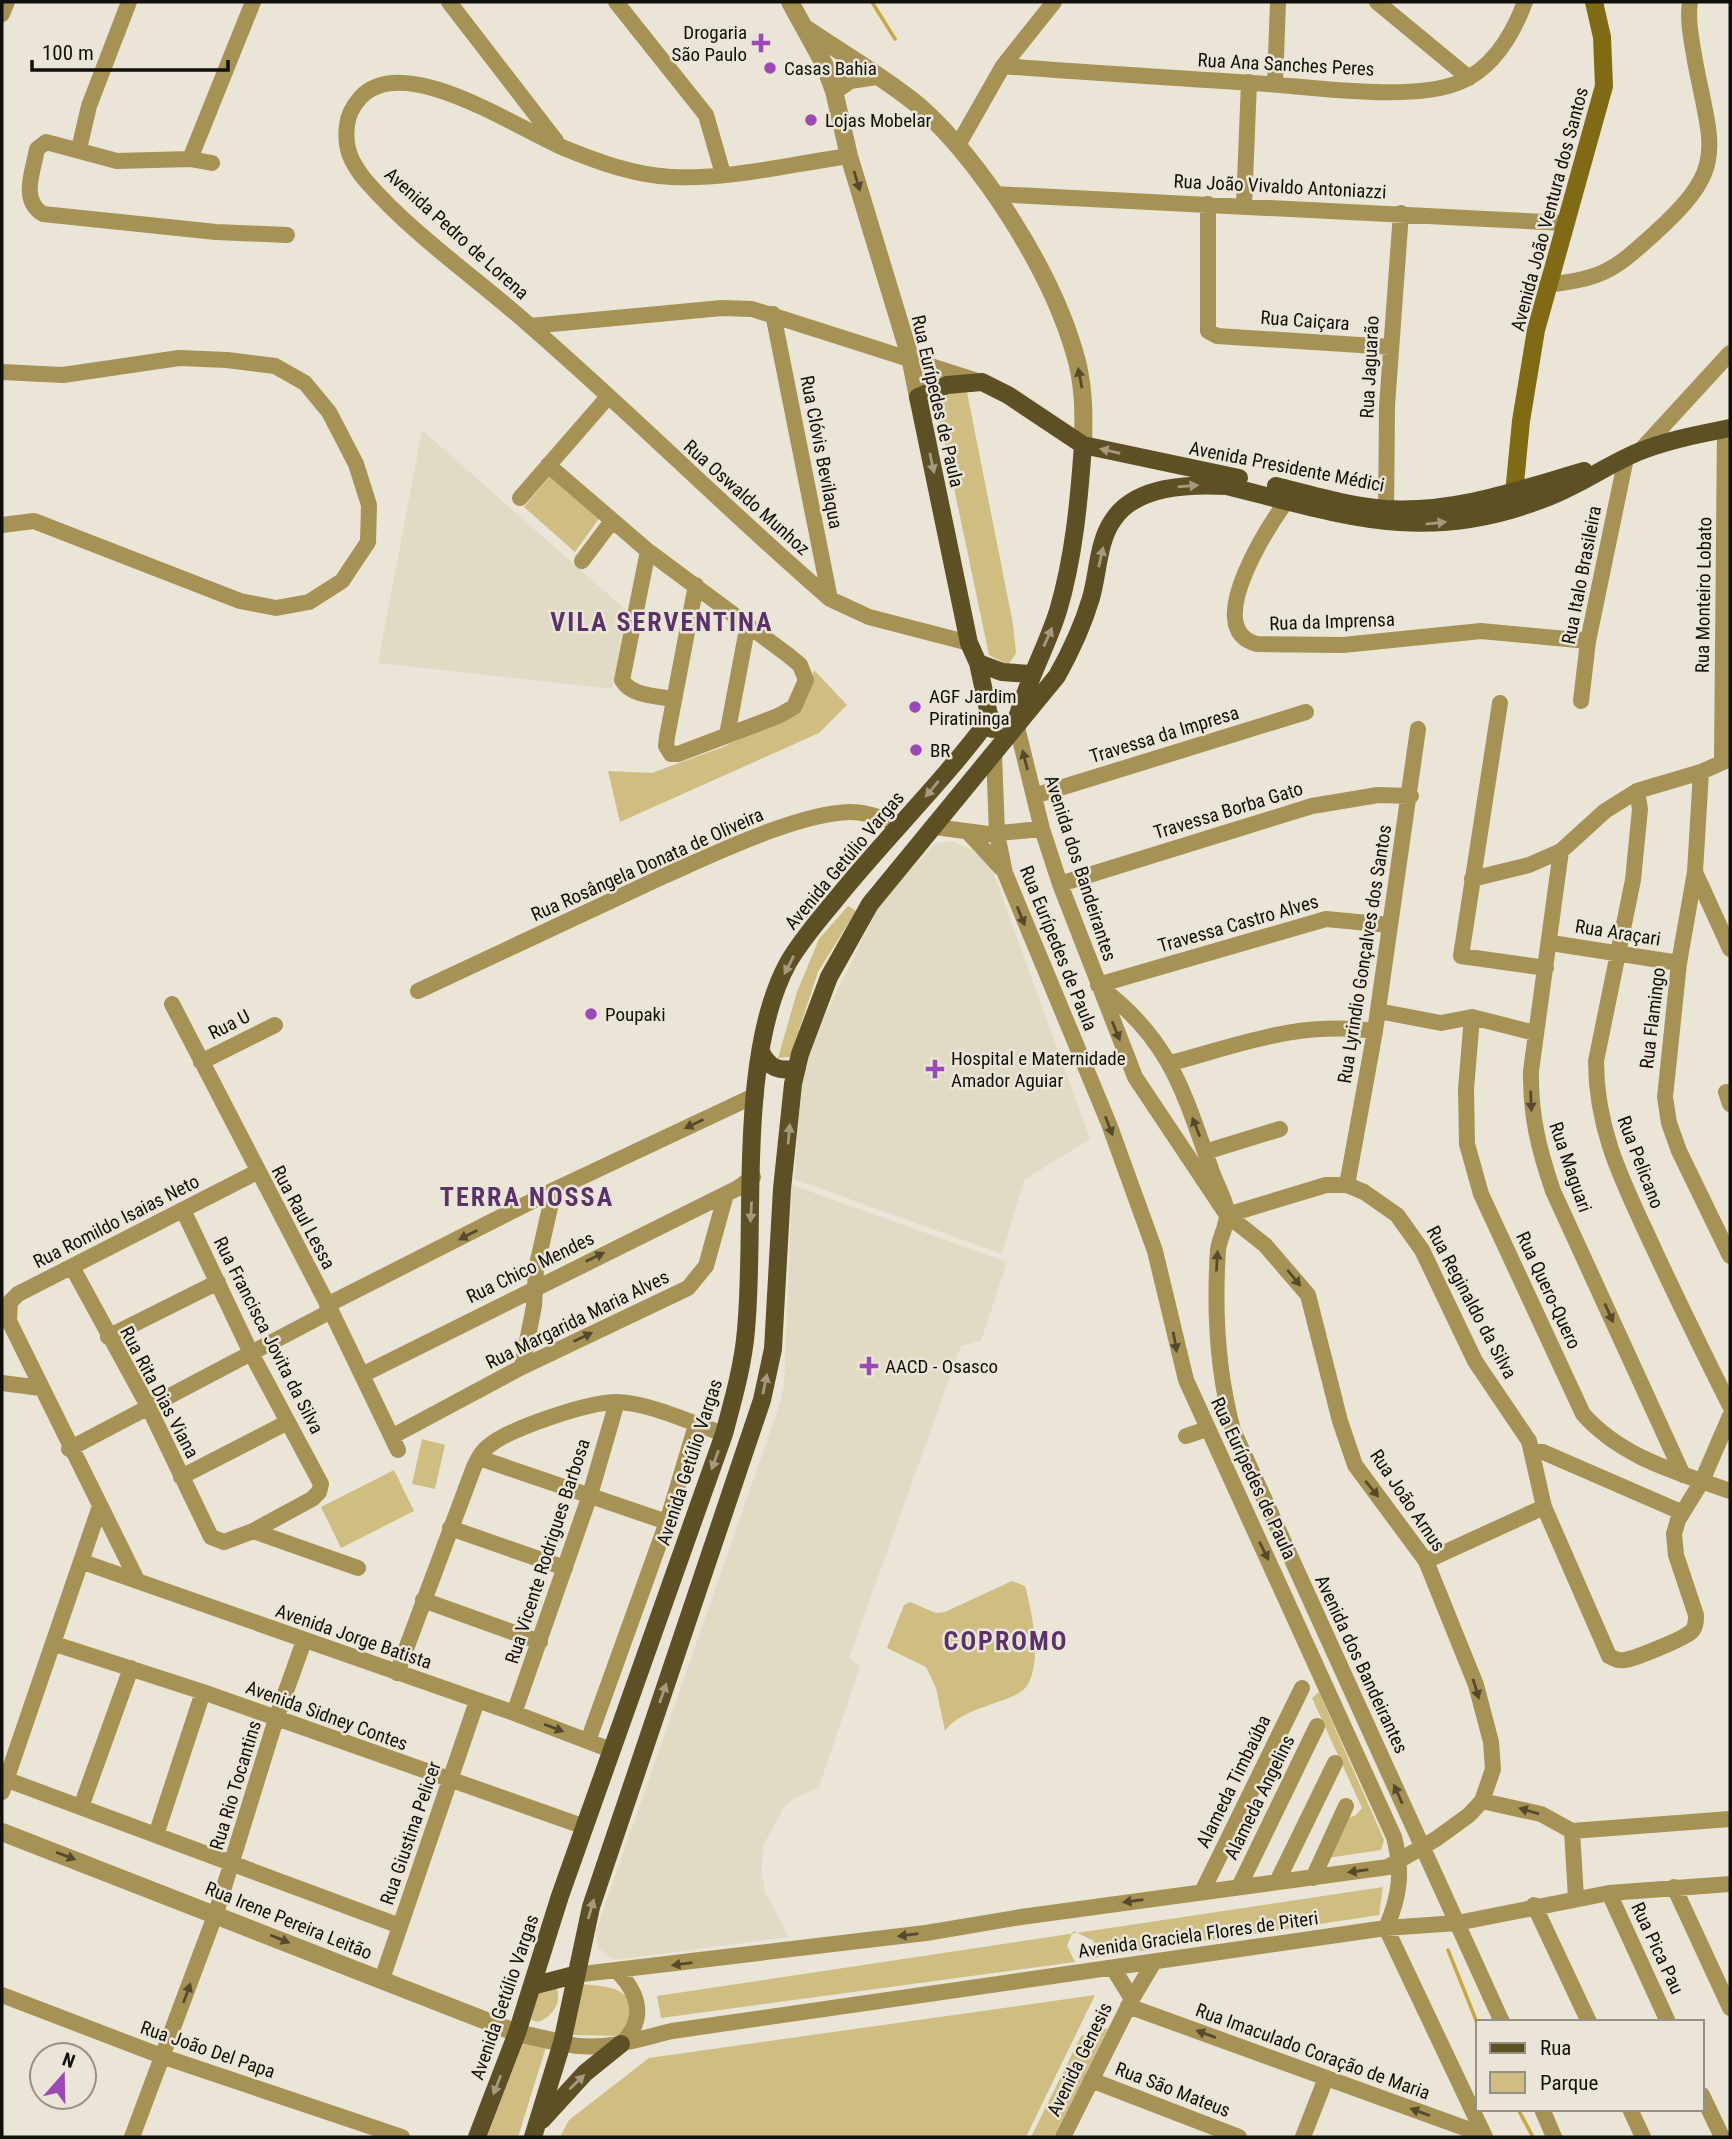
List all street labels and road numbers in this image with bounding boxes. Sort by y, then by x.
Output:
street label: Rua Ana Sanches Peres [1197,48,1375,81]
street label: Avenida João Ventura dos Santos [1506,85,1593,334]
street label: Avenida Pedro de Lorena [380,163,534,304]
street label: Rua João Vivaldo Antoniazzi [1173,169,1387,204]
street label: Rua Caiçara [1260,306,1350,335]
street label: Rua Eurípedes de Paula [907,313,969,489]
street label: Rua Jaguarão [1355,315,1384,419]
street label: Rua Clóvis Bevilaqua [795,373,848,531]
street label: Rua Oswaldo Munhoz [679,435,814,560]
street label: Avenida Presidente Médici [1187,436,1387,497]
street label: Rua Italo Brasileira [1557,504,1606,646]
street label: Rua Monteiro Lobato [1691,517,1716,673]
street label: Rua da Imprensa [1269,608,1395,635]
street label: Travessa da Impresa [1087,701,1242,768]
street label: Avenida dos Bandeirantes [1040,772,1121,964]
street label: Travessa Borba Gato [1151,777,1306,844]
street label: Avenida Getúlio Vargas [780,786,909,934]
street label: Rua Rosângela Donata de Oliveira [527,803,767,926]
street label: Rua Lyrindio Gonçalves dos Santos [1333,823,1396,1085]
street label: Rua Eurípedes de Paula [1015,862,1102,1034]
street label: Travessa Castro Alves [1155,890,1321,957]
street label: Rua Araçari [1574,914,1662,951]
street label: Rua Flamingo [1635,966,1670,1070]
street label: Rua U [205,1004,254,1045]
street label: Rua Pelicano [1612,1113,1669,1212]
street label: Rua Maguari [1544,1119,1597,1215]
street label: Rua Raul Lessa [267,1161,341,1273]
street label: Rua Romildo Isaias Neto [29,1170,203,1273]
street label: Rua Reginaldo da Silva [1421,1222,1522,1383]
street label: Rua Chico Mendes [463,1227,598,1308]
street label: Rua Quero-Quero [1511,1228,1586,1353]
street label: Rua Francisca Jovita da Silva [209,1233,328,1438]
street label: Rua Margarida Maria Alves [482,1265,673,1374]
street label: Rua Rita Dias Viana [115,1322,204,1462]
street label: Avenida Getúlio Vargas [652,1376,727,1548]
street label: Rua Eurípedes de Paula [1206,1394,1301,1563]
street label: Rua Vicente Rodrigues Barbosa [500,1436,595,1667]
street label: Rua João Arnus [1365,1445,1450,1556]
street label: Avenida dos Bandeirantes [1310,1571,1413,1757]
street label: Avenida Jorge Batista [273,1599,435,1674]
street label: Avenida Sidney Contes [243,1676,411,1755]
street label: Alameda Timbaúba [1191,1711,1276,1851]
street label: Rua Rio Tocantins [205,1718,266,1853]
street label: Alameda Angelins [1219,1731,1299,1863]
street label: Rua Giustina Pelicer [375,1758,446,1908]
street label: Rua Irene Pereira Leitão [202,1876,376,1964]
street label: Rua Pica Pau [1626,1899,1689,1998]
street label: Avenida Graciela Flores de Piteri [1076,1906,1320,1963]
street label: Avenida Getúlio Vargas [465,1911,544,2083]
street label: Rua Imaculado Coração de Maria [1193,1998,1433,2105]
street label: Avenida Genesis [1042,1999,1117,2120]
street label: Rua João Del Papa [137,2016,278,2083]
street label: Rua São Mateus [1112,2057,1234,2122]

